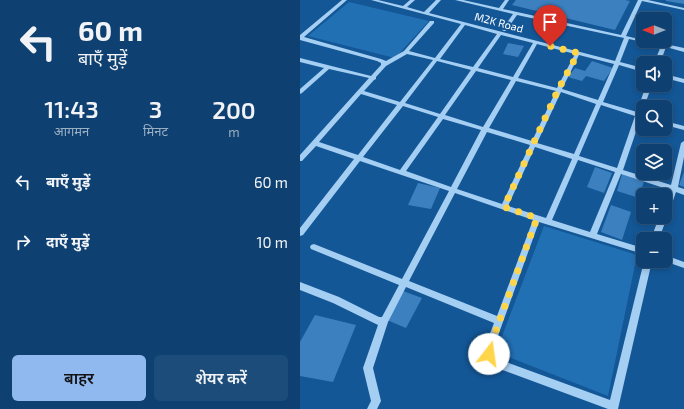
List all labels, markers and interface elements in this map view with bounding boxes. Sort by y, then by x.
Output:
pin [533,5,567,46]
street label: M2K Road [473,9,525,35]
icon: arrive [539,11,561,33]
north arrow [636,12,672,48]
map controls [636,12,672,268]
text: 60 m [78,13,143,47]
icon: left [12,16,64,68]
text: बाएँ मुड़ें [78,47,127,69]
button: sound [636,56,672,92]
text: 11:43 [44,94,99,123]
text: 3 [149,94,162,123]
text: 200 [212,95,256,124]
button: search [636,100,672,136]
text: आगमन [54,123,89,139]
text: मिनट [143,123,168,139]
text: m [228,124,240,140]
button: layers [636,144,672,180]
icon: left [12,171,34,193]
text: बाएँ मुड़ें [46,172,90,190]
text: 60 m [254,173,288,191]
button: + [636,188,672,224]
icon: right [12,231,34,253]
text: दाएँ मुड़ें [46,232,90,250]
button: − [636,232,672,268]
text: 10 m [256,233,288,251]
position arrow [468,333,510,375]
button: बाहर [12,355,146,401]
button: शेयर करें [154,355,288,401]

